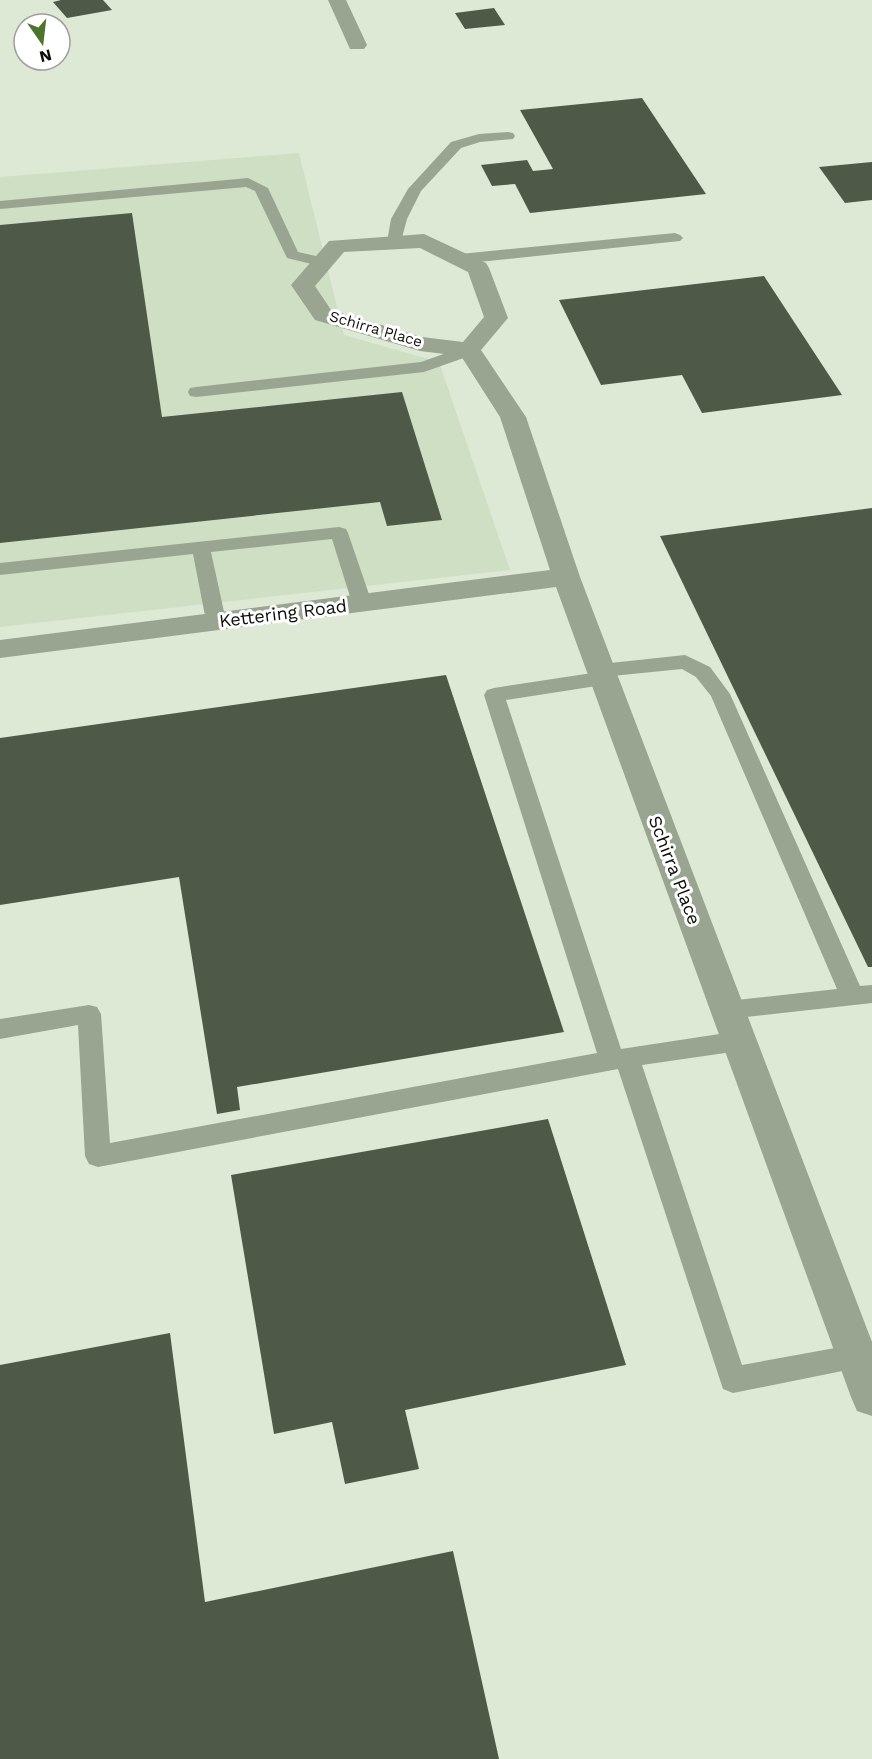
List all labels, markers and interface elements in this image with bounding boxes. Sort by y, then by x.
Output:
north arrow [12,12,72,72]
text: N [37,45,54,67]
street label: Schirra Place [327,307,425,351]
street label: Kettering Road [218,595,348,631]
street label: Schirra Place [645,813,705,927]

